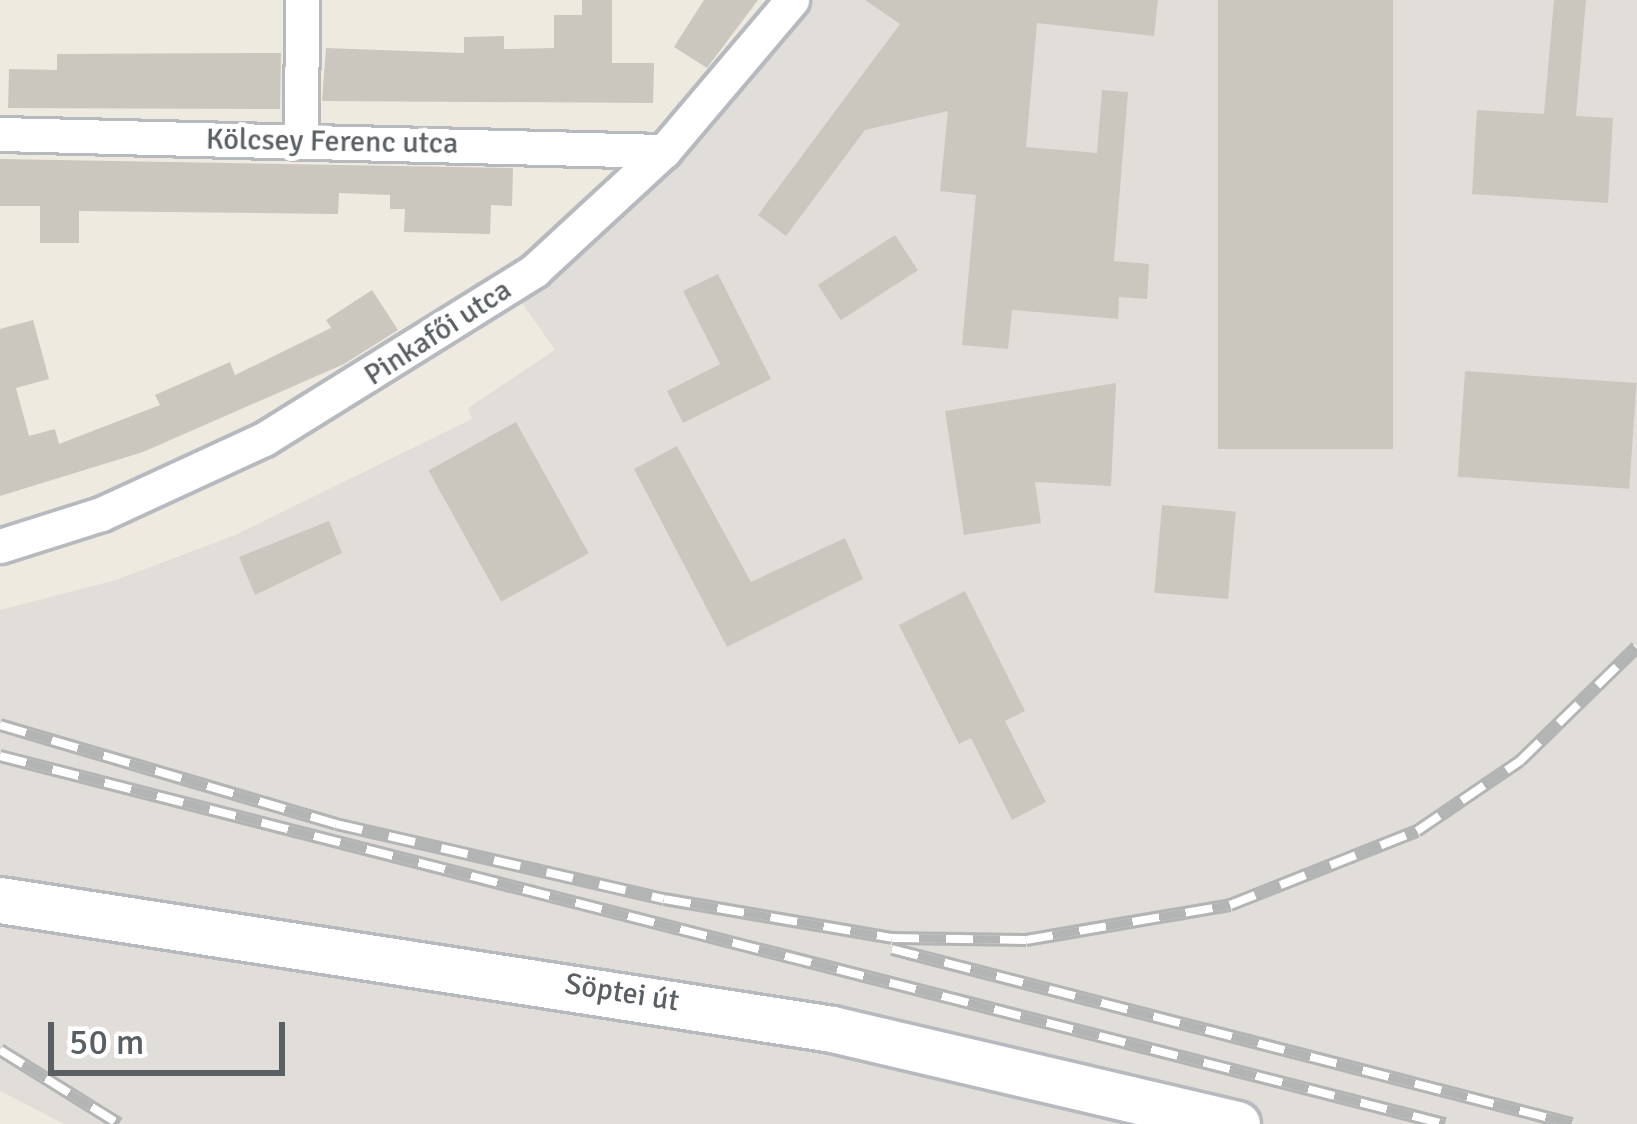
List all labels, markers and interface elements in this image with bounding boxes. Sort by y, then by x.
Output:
street label: Kölcsey Ferenc utca [206,122,458,162]
street label: Pinkafői utca [358,272,518,394]
street label: Söptei út [562,966,682,1020]
scale bar [54,998,291,1072]
text: 50 m [69,1020,145,1065]

